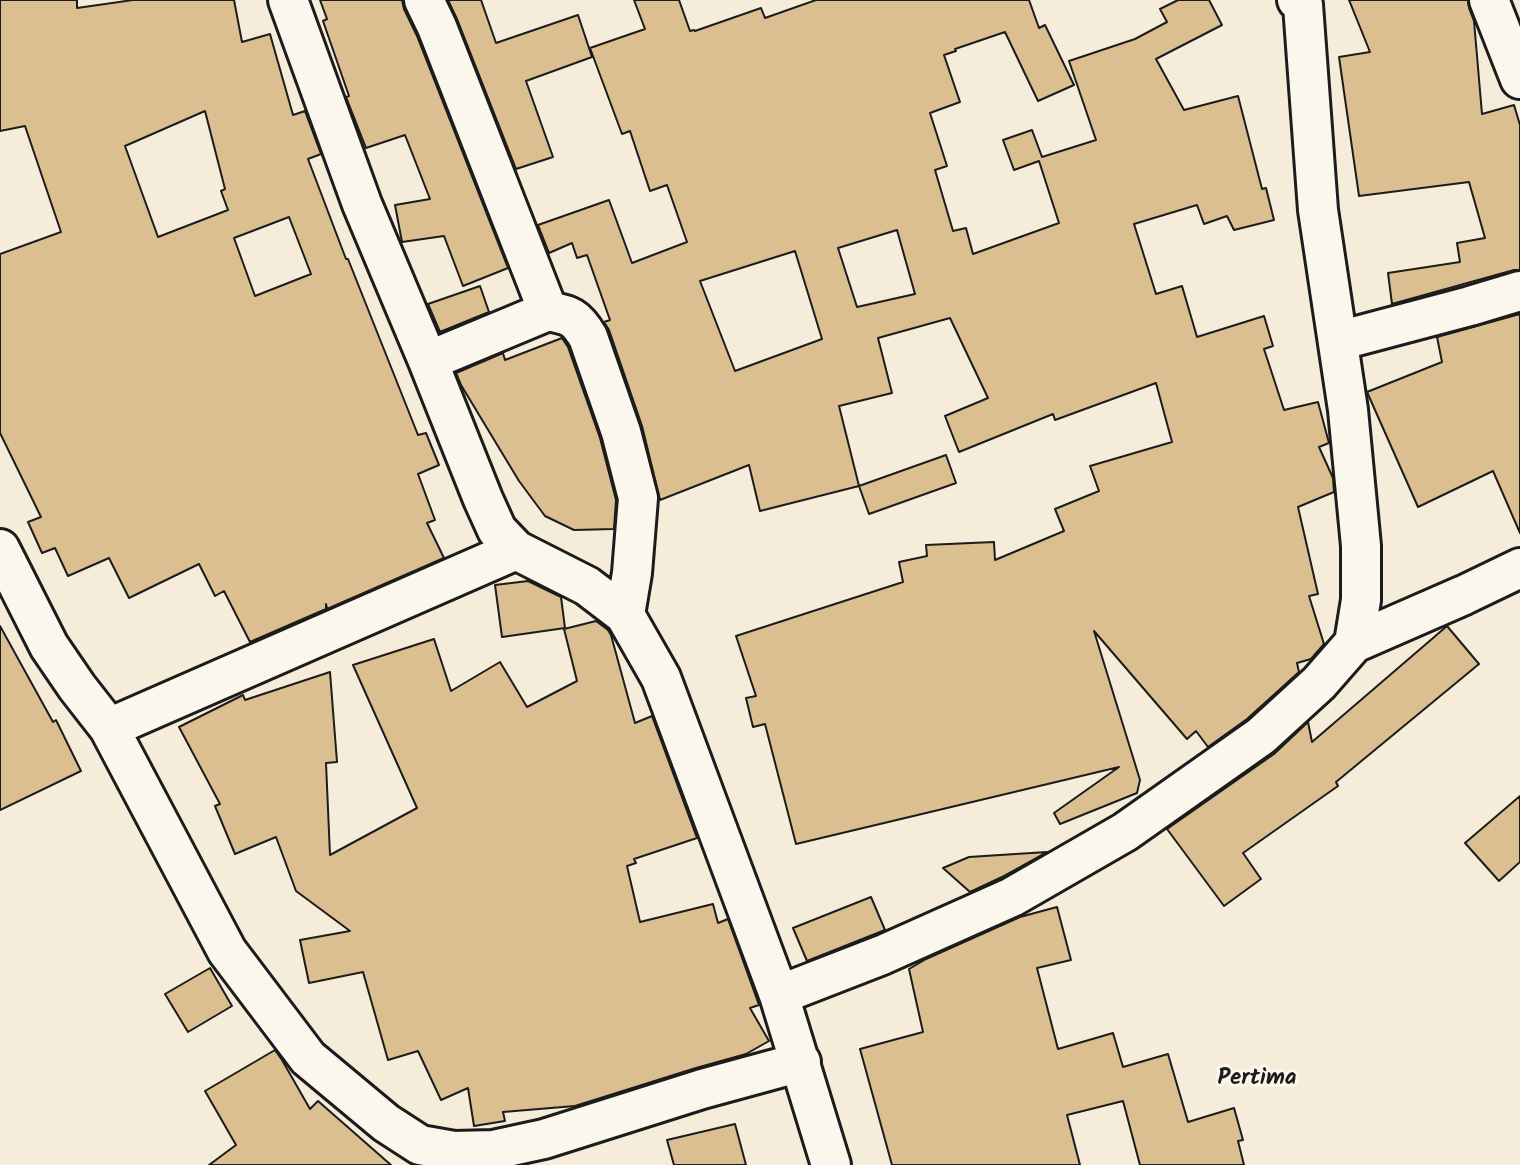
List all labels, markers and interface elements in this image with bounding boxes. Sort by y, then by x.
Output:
district label: Pertima [1217,1066,1297,1094]

